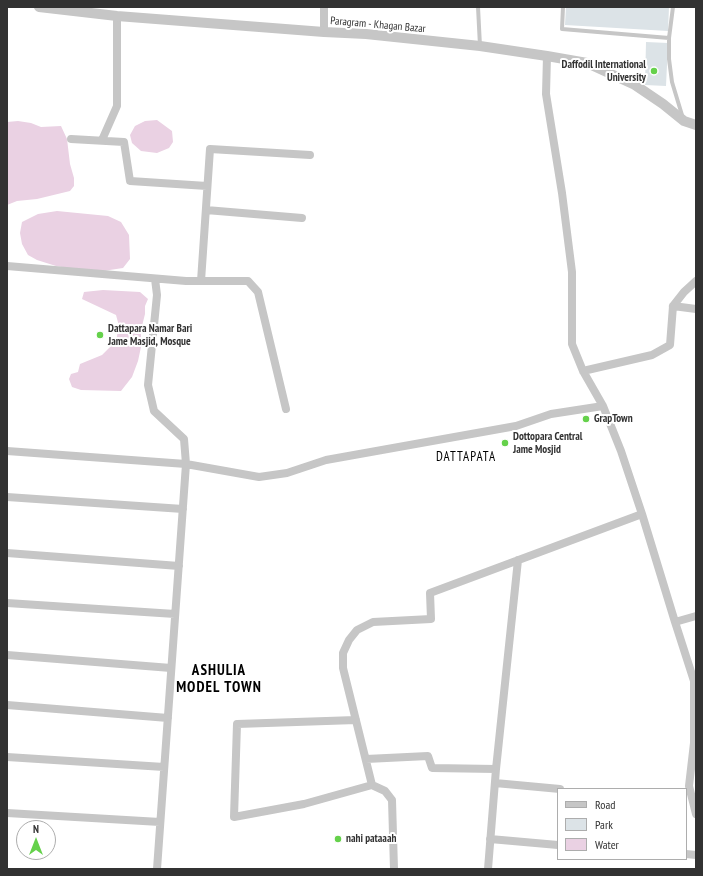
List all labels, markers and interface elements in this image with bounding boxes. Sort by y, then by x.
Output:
street label: Paragram - Khagan Bazar [330,14,426,36]
place label: Daffodil International University [562,58,646,84]
marker: Daffodil International University [649,66,659,76]
place label: Dattapara Namar Bari Jame Masjid, Mosque [108,322,192,348]
marker: Dattapara Namar Bari Jame Masjid, Mosque [95,330,105,340]
place label: GrapTown [594,412,633,426]
marker: GrapTown [581,414,591,424]
place label: Dottopara Central Jame Mosjid [513,430,582,456]
marker: Dottopara Central Jame Mosjid [500,438,510,448]
district label: DATTAPATA [436,449,496,465]
district label: ASHULIA MODEL TOWN [176,662,262,697]
legend [557,788,687,860]
text: Road [595,797,615,812]
text: Park [595,817,613,832]
north arrow [16,820,56,860]
text: N [33,822,39,836]
place label: nahi pataaah [346,832,396,846]
marker: nahi pataaah [333,834,343,844]
text: Water [595,837,619,852]

